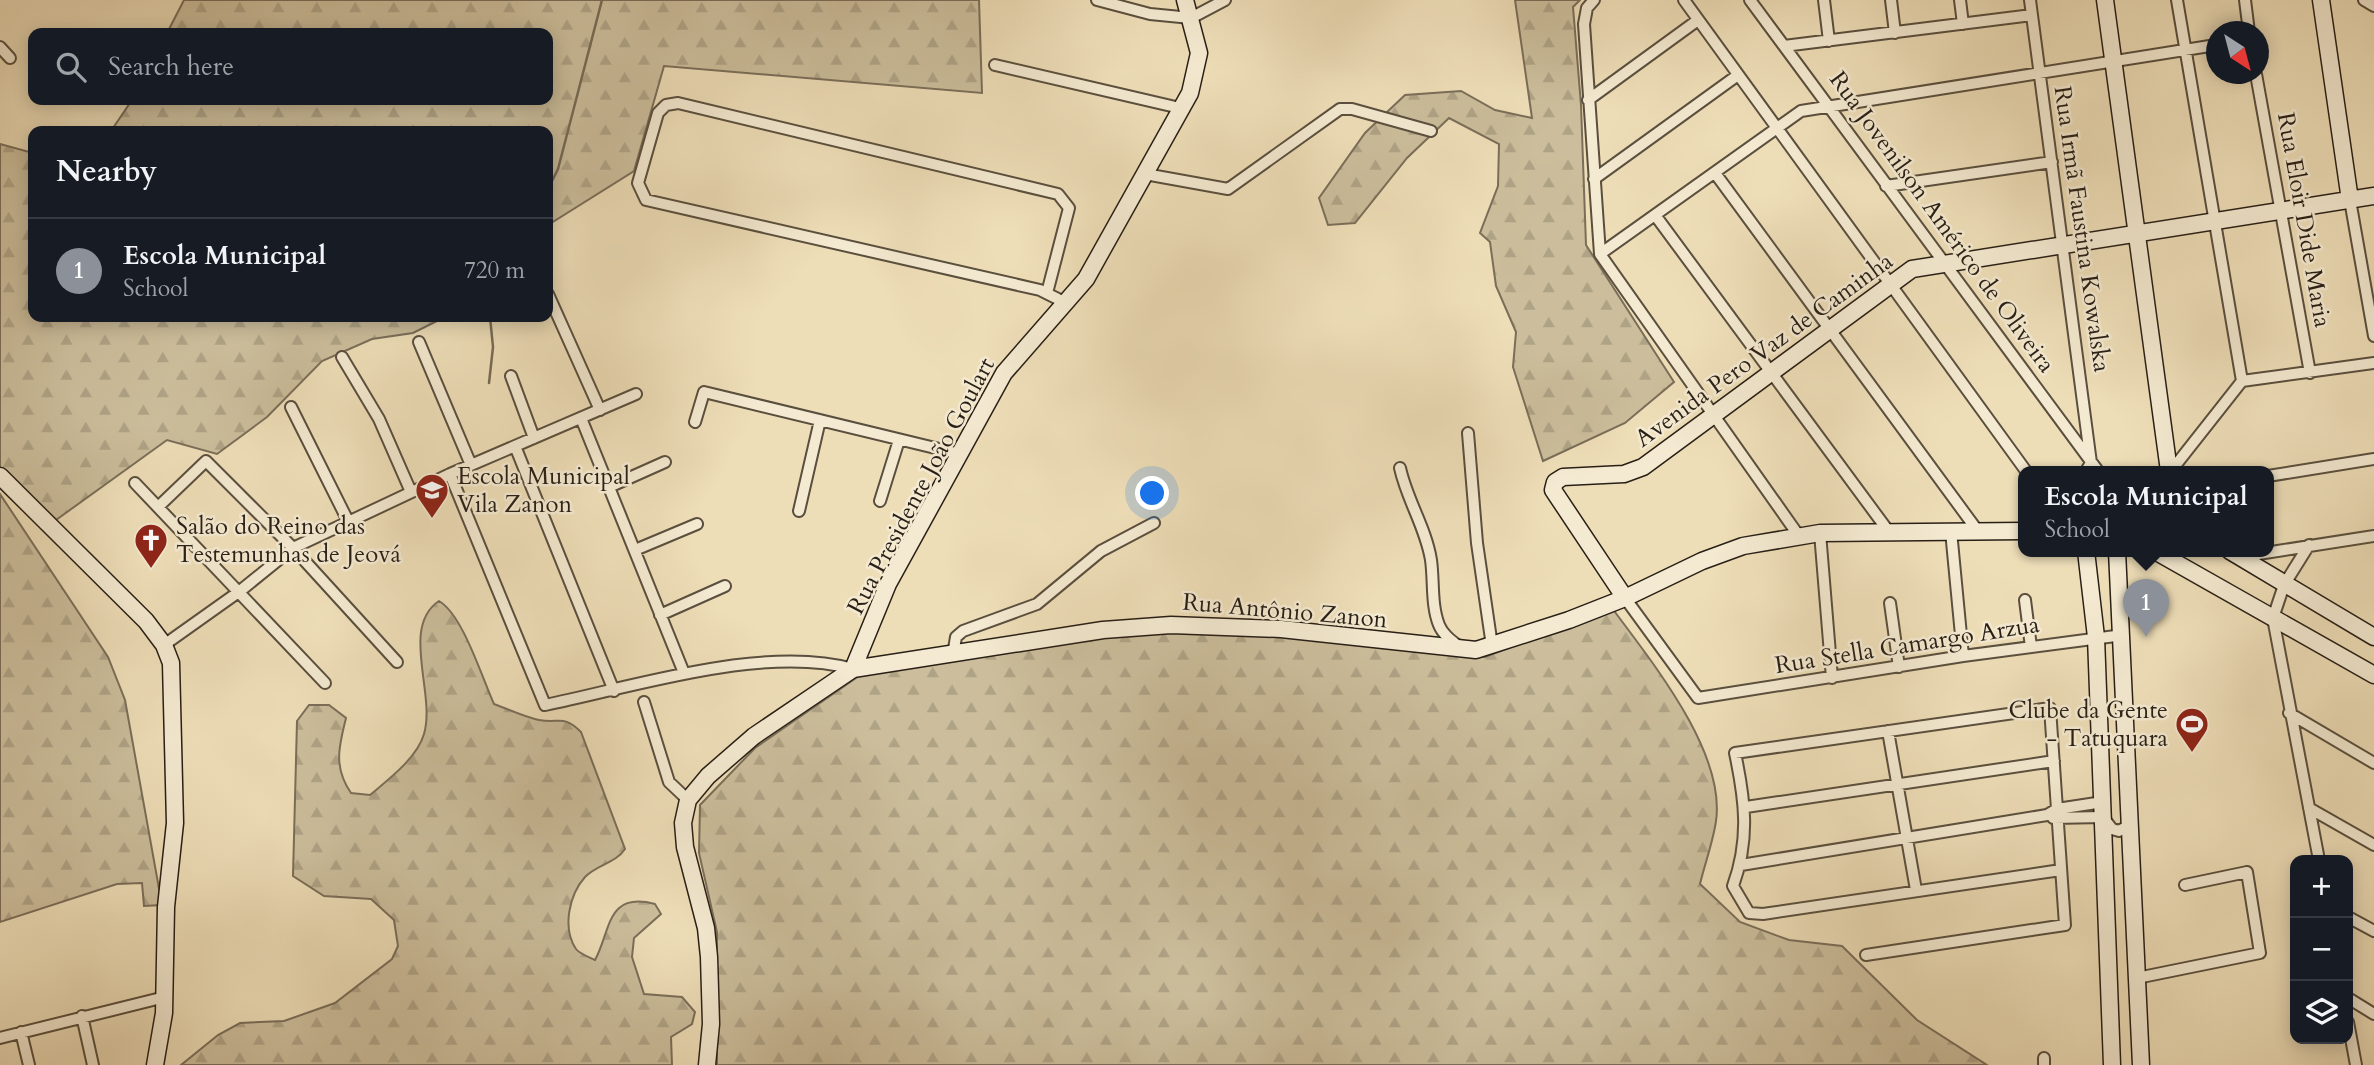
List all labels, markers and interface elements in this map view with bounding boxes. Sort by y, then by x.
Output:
north arrow [2206,21,2269,84]
search box [28,28,553,105]
icon: search [52,48,90,86]
text: Search here [108,49,234,84]
street label: Rua Jovenilson Américo de Oliveira [1821,65,2063,380]
street label: Rua Irmã Faustina Kowalska [2046,84,2119,375]
street label: Rua Eloir Dide Maria [2269,110,2339,331]
text: Nearby [56,151,157,192]
text: Escola Municipal [123,238,326,273]
street label: Avenida Pero Vaz de Caminha [1628,245,1900,455]
text: 1 [73,255,85,286]
text: 720 m [464,255,525,286]
text: School [123,273,188,304]
street label: Rua Presidente João Goulart [839,351,1003,620]
place label: Escola Municipal Vila Zanon [457,460,630,521]
popup [2018,466,2274,557]
school or university icon: Escola Municipal Vila Zanon [413,471,451,520]
your location [1135,476,1169,510]
text: Escola Municipal [2044,479,2248,514]
place label: Salão do Reino das Testemunhas de Jeová [176,510,401,571]
text: School [2044,514,2110,545]
church icon: Salão do Reino das Testemunhas de Jeová [132,521,170,570]
pin: 1 [2123,579,2169,637]
street label: Rua Antônio Zanon [1181,586,1389,636]
street label: Rua Stella Camargo Arzua [1772,608,2042,682]
place label: Clube da Gente - Tatuquara [2009,694,2169,755]
sports icon: Clube da Gente - Tatuquara [2173,705,2211,754]
map controls [2290,855,2353,1044]
button: + [2290,855,2353,918]
button: − [2290,918,2353,981]
button: layers [2290,981,2353,1044]

